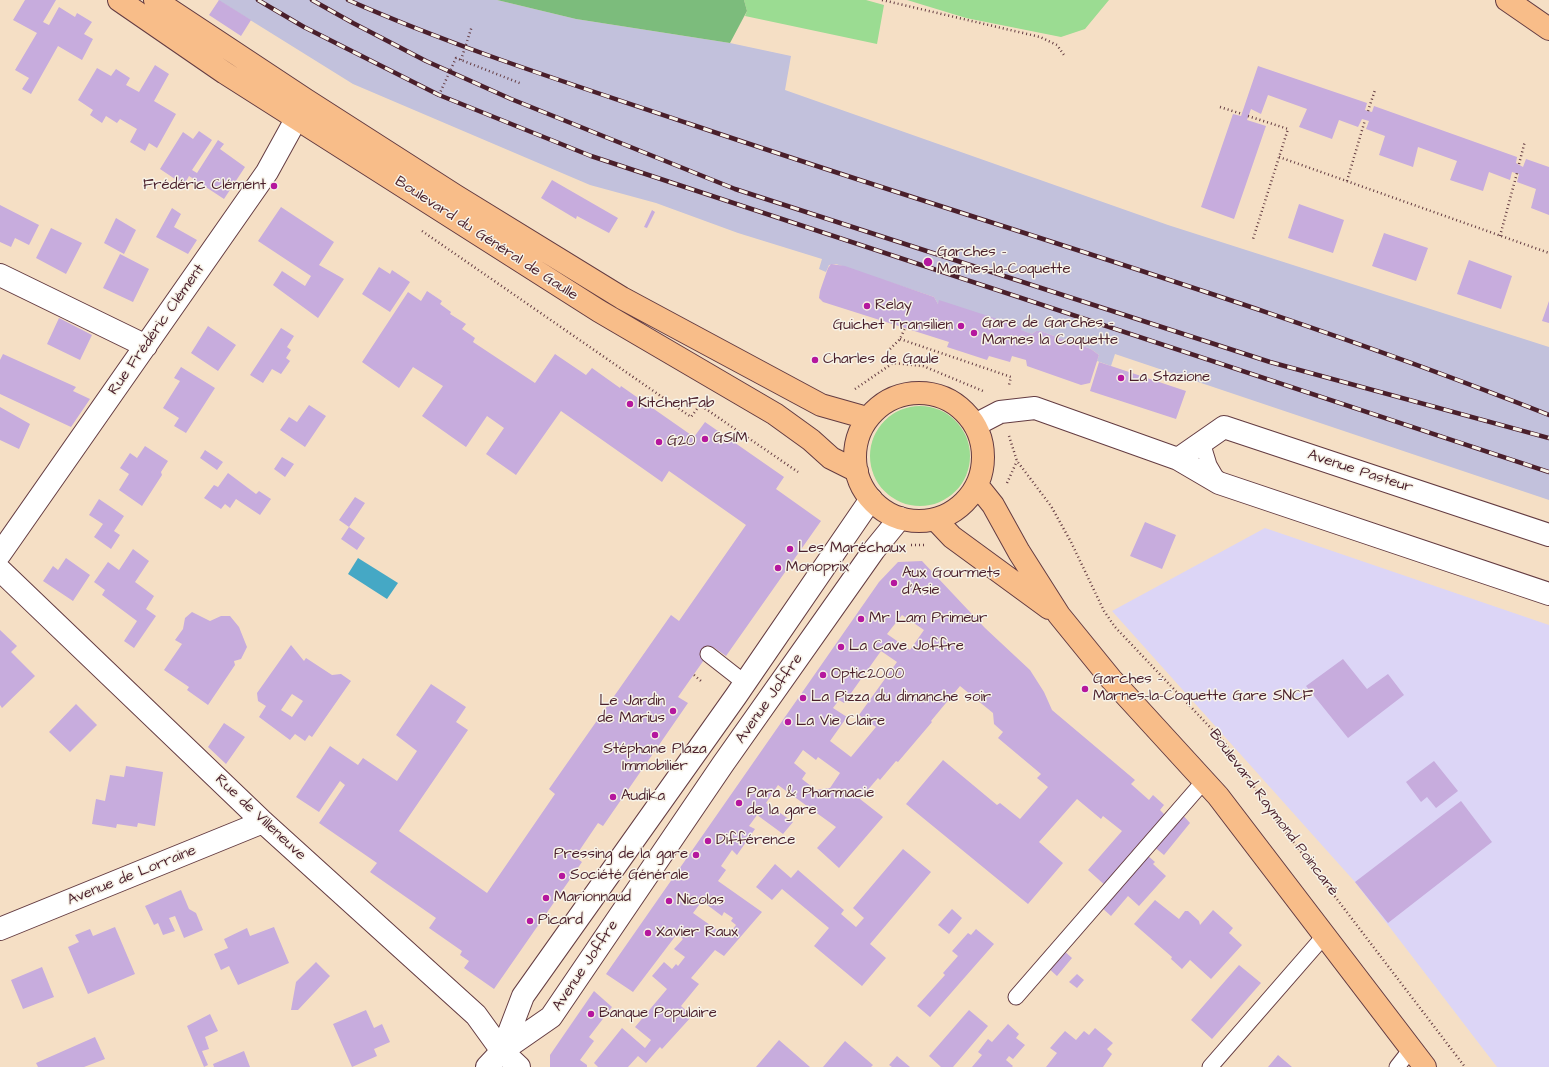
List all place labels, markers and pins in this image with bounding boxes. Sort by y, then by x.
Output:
place label: Frédéric Clément [143,177,266,195]
marker: Frédéric Clément [269,181,279,191]
place label: Garches - Marnes-la-Coquette [937,244,1071,279]
marker: Garches - Marnes-la-Coquette [922,256,934,268]
place label: Relay [875,297,912,315]
marker: Relay [862,301,872,311]
place label: Gare de Garches - Marnes la Coquette [982,315,1118,350]
place label: Guichet Transilien [833,317,953,335]
marker: Guichet Transilien [956,321,966,331]
marker: Gare de Garches - Marnes la Coquette [969,328,979,338]
place label: Charles de Gaule [823,351,939,369]
marker: Charles de Gaule [810,355,820,365]
place label: La Stazione [1129,369,1210,387]
marker: La Stazione [1116,373,1126,383]
place label: KitchenFab [638,395,714,413]
marker: KitchenFab [625,399,635,409]
place label: GSIM [713,430,748,448]
place label: G20 [667,433,695,451]
marker: GSIM [700,434,710,444]
marker: G20 [654,437,664,447]
place label: Les Maréchaux [798,540,906,558]
marker: Les Maréchaux [785,544,795,554]
place label: Monoprix [786,559,849,577]
marker: Monoprix [773,563,783,573]
place label: Aux Gourmets d'Asie [902,565,1000,600]
marker: Aux Gourmets d'Asie [889,578,899,588]
place label: Mr Lam Primeur [869,610,987,628]
marker: Mr Lam Primeur [856,614,866,624]
place label: La Cave Joffre [849,638,964,656]
marker: La Cave Joffre [836,642,846,652]
place label: Optic2000 [831,666,904,684]
marker: Optic2000 [818,670,828,680]
place label: Garches - Marnes-la-Coquette Gare SNCF [1093,671,1313,706]
marker: Garches - Marnes-la-Coquette Gare SNCF [1080,684,1090,694]
place label: La Pizza du dimanche soir [811,689,991,707]
place label: Le Jardin de Marius [597,693,665,728]
marker: La Pizza du dimanche soir [798,693,808,703]
marker: Le Jardin de Marius [668,706,678,716]
place label: La Vie Claire [796,713,885,731]
marker: La Vie Claire [783,717,793,727]
marker: Stéphane Plaza Immobilier [650,730,660,740]
place label: Stéphane Plaza Immobilier [603,741,707,776]
place label: Para & Pharmacie de la gare [747,785,874,820]
place label: Audika [621,788,665,806]
marker: Audika [608,792,618,802]
marker: Para & Pharmacie de la gare [734,798,744,808]
place label: Différence [716,832,795,850]
marker: Différence [703,836,713,846]
place label: Pressing de la gare [554,846,688,864]
marker: Pressing de la gare [691,850,701,860]
place label: Société Générale [570,867,689,885]
marker: Société Générale [557,871,567,881]
place label: Marionnaud [554,889,631,907]
place label: Nicolas [677,892,724,910]
marker: Marionnaud [541,893,551,903]
marker: Nicolas [664,896,674,906]
place label: Picard [538,912,583,930]
marker: Picard [525,916,535,926]
place label: Xavier Raux [656,924,738,942]
marker: Xavier Raux [643,928,653,938]
place label: Banque Populaire [599,1005,717,1023]
marker: Banque Populaire [586,1009,596,1019]

